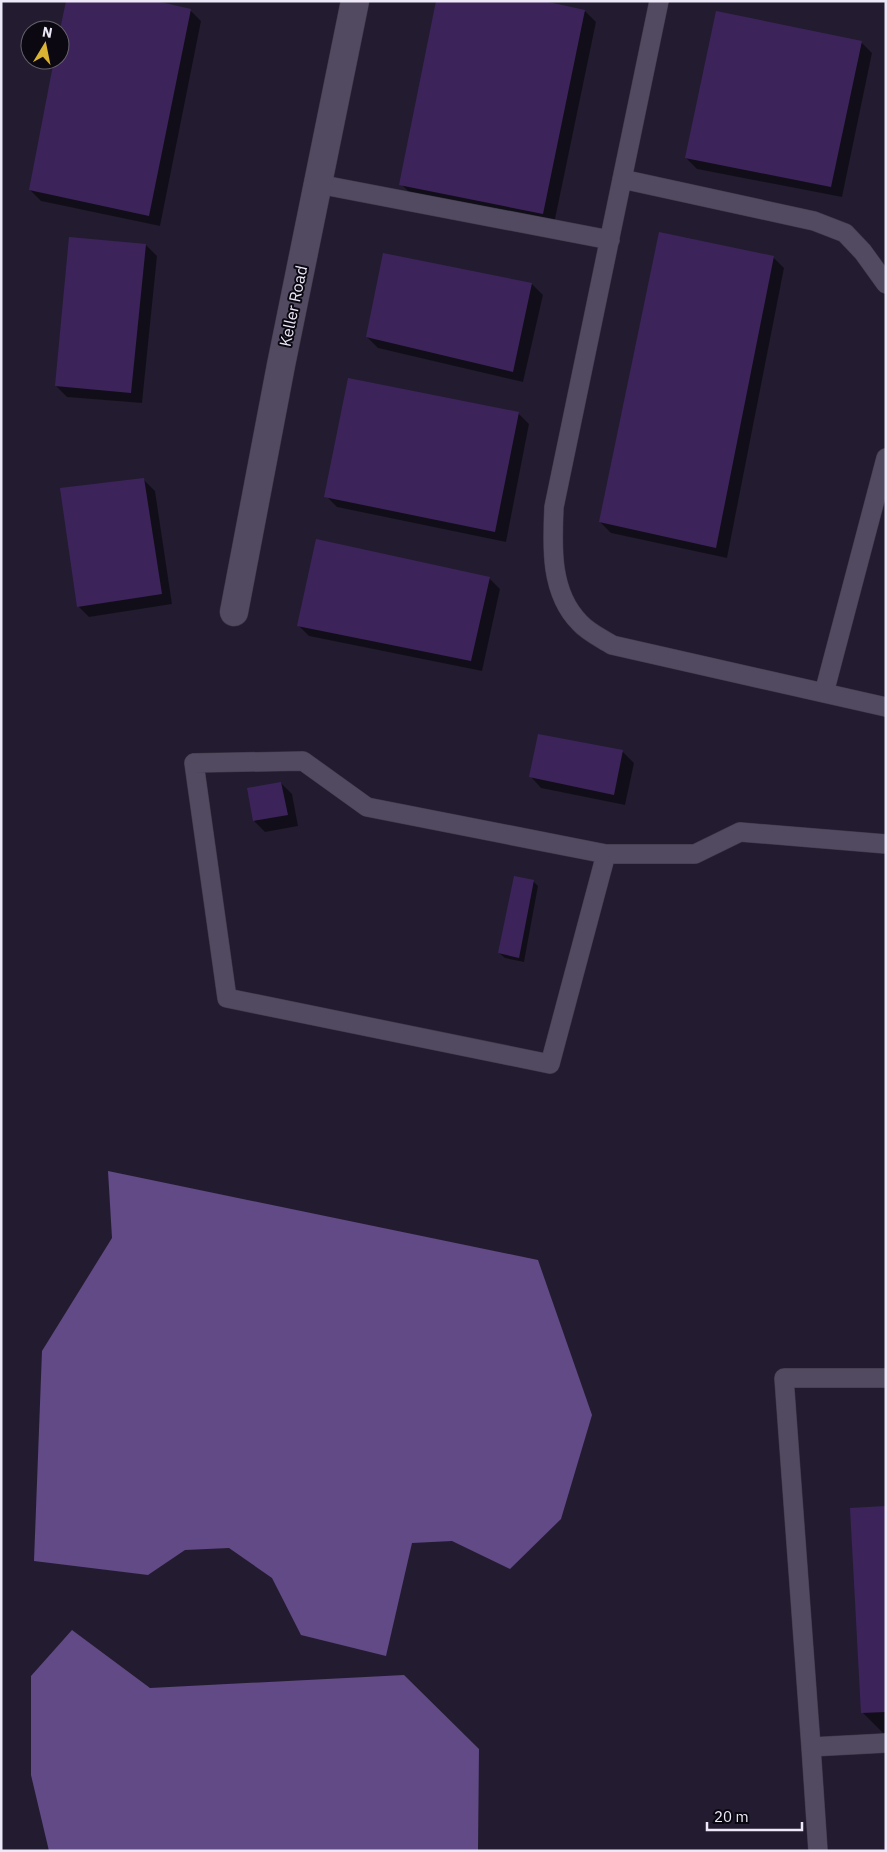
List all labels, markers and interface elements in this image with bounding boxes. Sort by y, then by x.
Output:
north arrow [20,20,70,70]
text: N [41,22,54,42]
street label: Keller Road [275,264,311,348]
scale bar [707,1800,802,1832]
text: 20 m [714,1807,749,1826]

